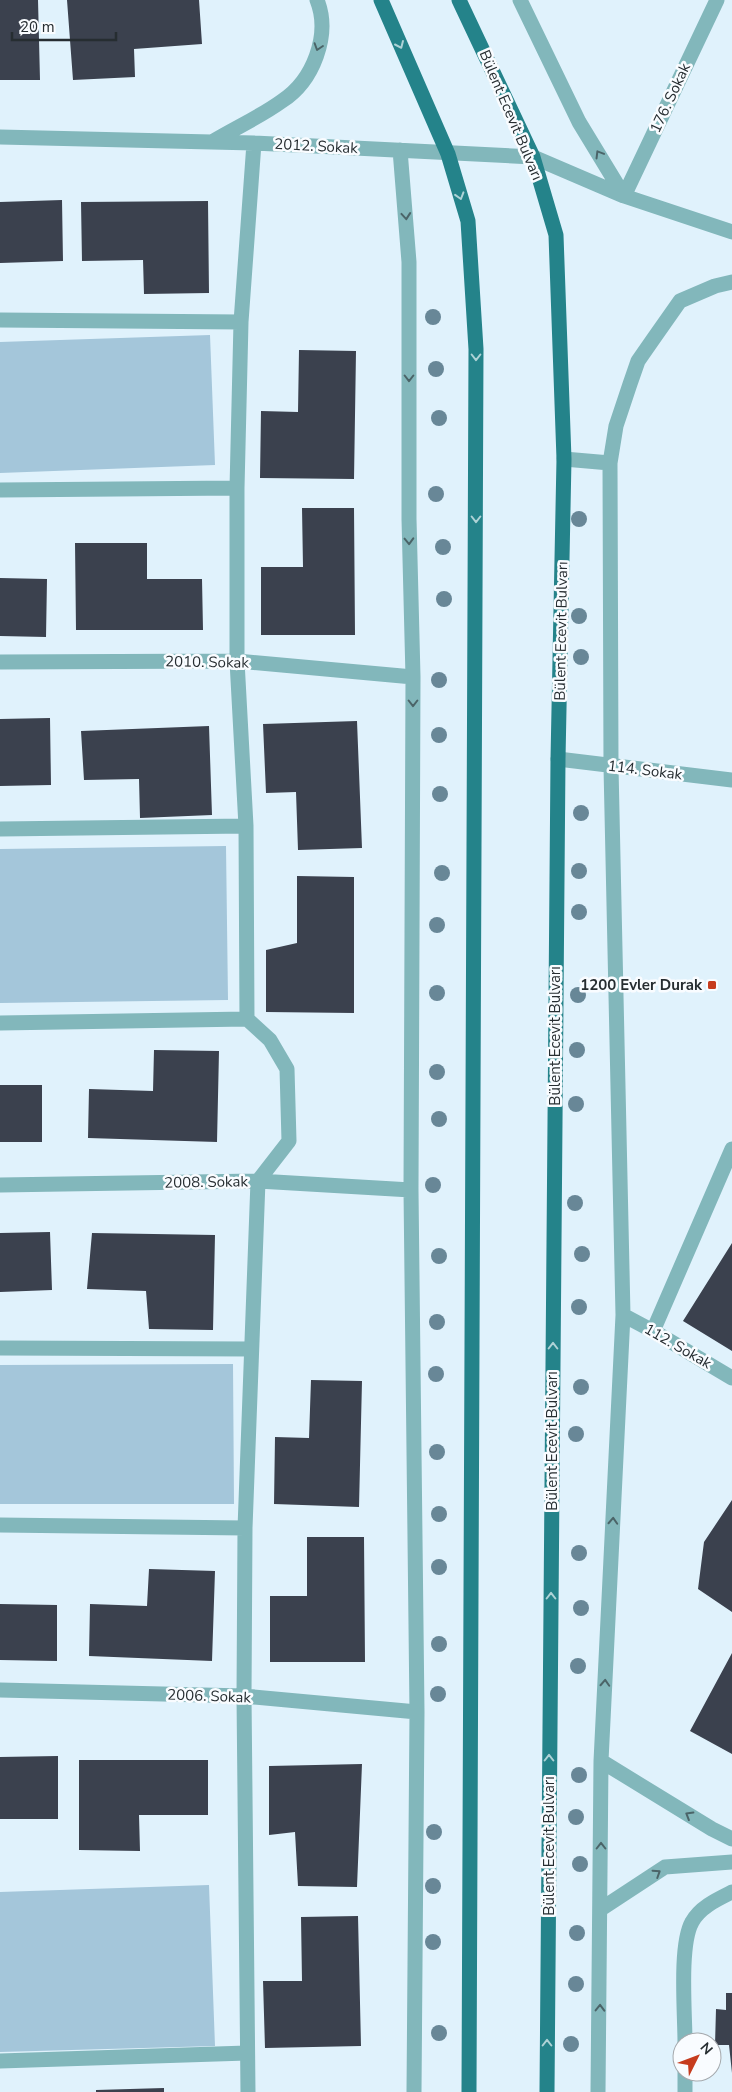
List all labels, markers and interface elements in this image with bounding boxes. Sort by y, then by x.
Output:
scale bar [12,10,116,42]
text: 20 m [20,17,55,37]
one-way arrow [394,40,405,49]
one-way arrow [314,42,324,51]
street label: Bülent Ecevit Bulvarı [475,47,547,183]
street label: 176. Sokak [645,59,695,136]
street label: 2012. Sokak [274,134,359,158]
one-way arrow [595,151,605,160]
one-way arrow [454,191,464,199]
one-way arrow [400,212,411,220]
one-way arrow [471,353,481,361]
one-way arrow [404,374,414,382]
one-way arrow [471,516,481,523]
one-way arrow [404,537,415,545]
street label: Bülent Ecevit Bulvarı [550,561,572,701]
street label: 2010. Sokak [165,651,250,673]
one-way arrow [408,700,418,707]
street label: 114. Sokak [607,756,684,785]
street label: Bülent Ecevit Bulvarı [545,966,565,1106]
place label: 1200 Evler Durak [580,975,703,995]
marker: 1200 Evler Durak [706,979,718,991]
street label: 2008. Sokak [164,1171,249,1193]
street label: 112. Sokak [641,1319,716,1374]
one-way arrow [548,1342,558,1350]
street label: Bülent Ecevit Bulvarı [542,1371,562,1511]
one-way arrow [608,1517,619,1525]
one-way arrow [546,1592,556,1600]
one-way arrow [600,1679,611,1687]
street label: 2006. Sokak [167,1685,252,1707]
one-way arrow [544,1754,555,1762]
street label: Bülent Ecevit Bulvarı [539,1776,559,1916]
one-way arrow [686,1812,695,1822]
one-way arrow [596,1842,606,1850]
one-way arrow [651,1869,660,1879]
one-way arrow [595,2004,605,2012]
north arrow [672,2032,722,2082]
text: N [696,2038,717,2059]
one-way arrow [542,2039,552,2047]

